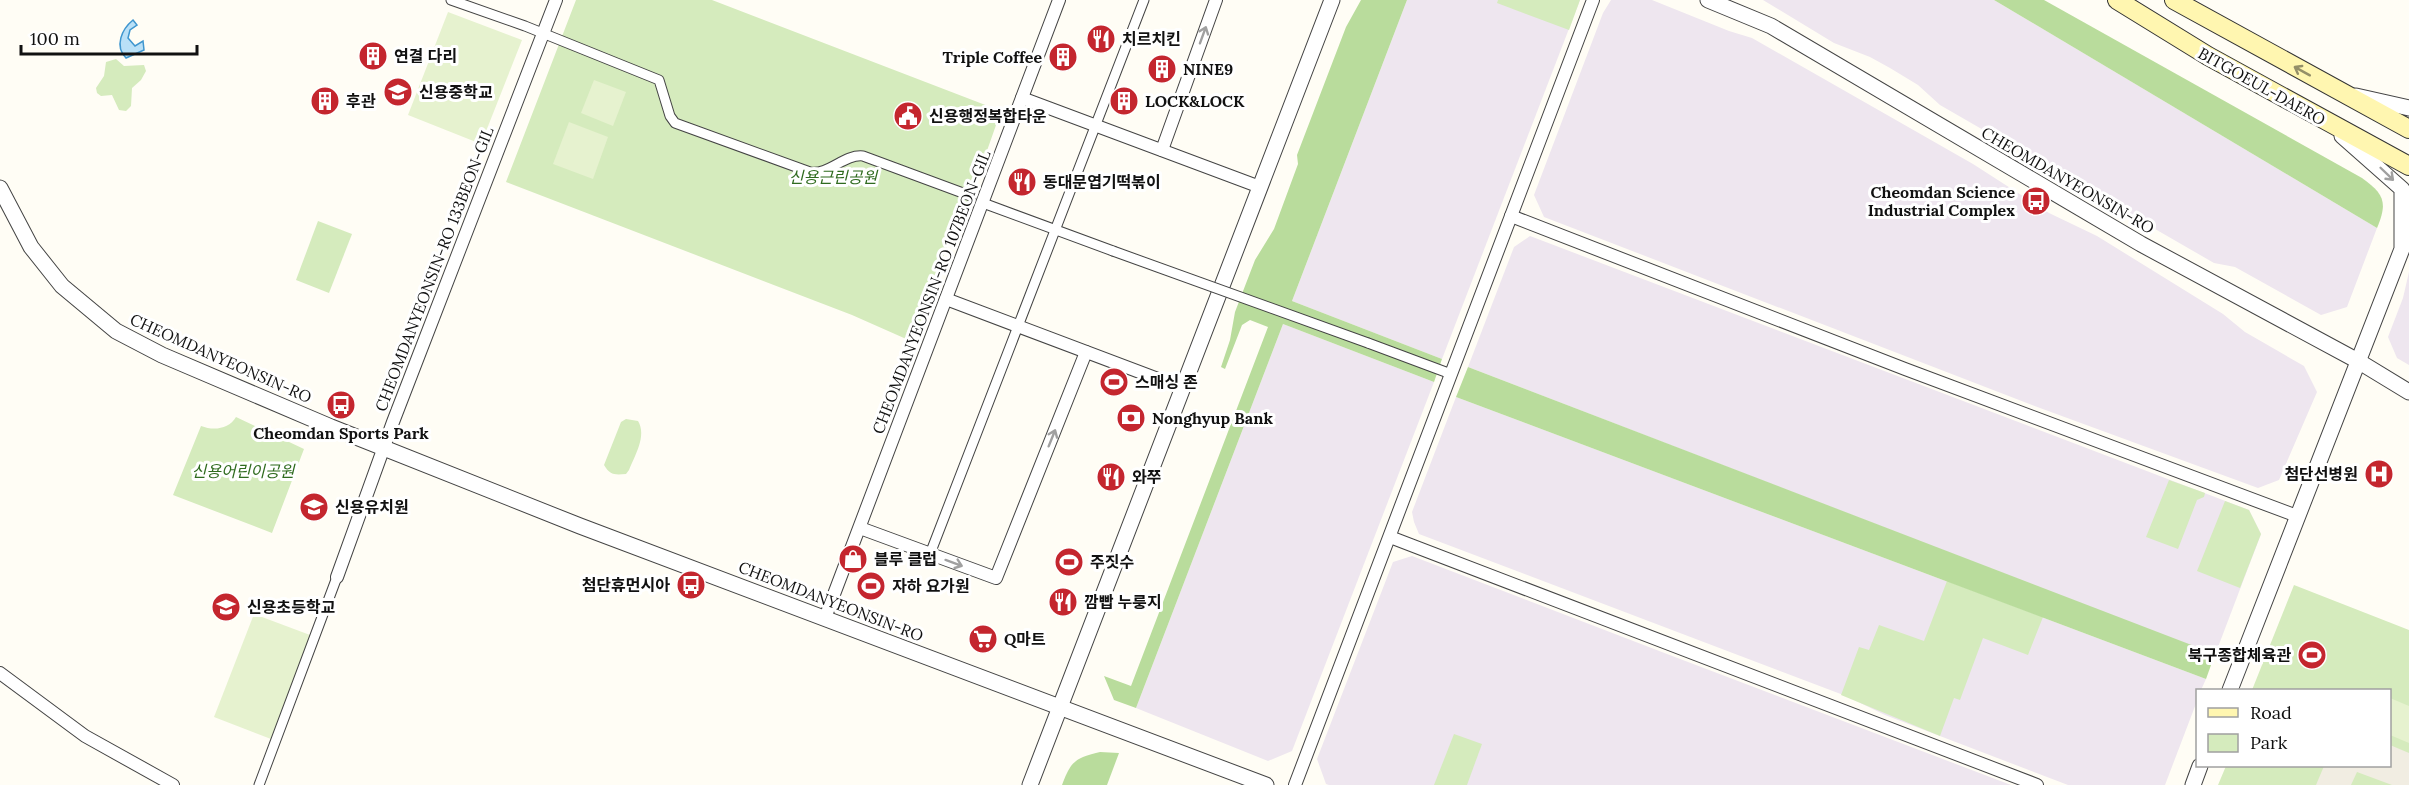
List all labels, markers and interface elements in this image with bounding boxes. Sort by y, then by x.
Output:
scale bar [21,18,196,56]
restaurant icon: 치르치킨 [1085,23,1117,55]
text: 100 m [30,27,80,50]
one-way arrow [1199,27,1210,45]
place label: 치르치킨 [1122,29,1181,49]
building icon: 연결 다리 [357,40,389,72]
building icon: Triple Coffee [1047,41,1079,73]
street label: BITGOEUL-DAERO [2195,43,2329,129]
place label: 연결 다리 [394,46,457,66]
place label: Triple Coffee [942,47,1042,67]
building icon: NINE9 [1146,53,1178,85]
place label: NINE9 [1183,59,1233,79]
one-way arrow [2294,65,2311,77]
school or university icon: 신용중학교 [382,76,414,108]
place label: 신용중학교 [419,82,493,102]
building icon: 후관 [309,85,341,117]
building icon: LOCK&LOCK [1108,85,1140,117]
place label: 후관 [346,91,376,111]
place label: LOCK&LOCK [1145,91,1245,111]
public building icon: 신용행정복합타운 [892,100,924,132]
place label: 신용행정복합타운 [929,106,1047,126]
street label: CHEOMDANYEONSIN-RO [1978,122,2158,238]
street label: CHEOMDANYEONSIN-RO 133BEON-GIL [370,124,498,414]
street label: CHEOMDANYEONSIN-RO 107BEON-GIL [867,147,995,437]
restaurant icon: 동대문엽기떡볶이 [1006,166,1038,198]
park label: 신용근린공원 [789,167,878,187]
one-way arrow [2379,167,2394,181]
place label: 동대문엽기떡볶이 [1043,172,1161,192]
place label: Cheomdan Science Industrial Complex [1868,182,2015,220]
bus stop icon: Cheomdan Science Industrial Complex [2020,185,2052,217]
street label: CHEOMDANYEONSIN-RO [127,309,315,407]
sports icon: 스매싱 존 [1098,366,1130,398]
place label: 스매싱 존 [1135,372,1198,392]
bus stop icon: Cheomdan Sports Park [325,389,357,421]
bank icon: Nonghyup Bank [1115,402,1147,434]
place label: Nonghyup Bank [1152,408,1273,428]
place label: Cheomdan Sports Park [253,423,429,443]
one-way arrow [1047,429,1058,448]
hospital icon: 첨단선병원 [2363,458,2395,490]
park label: 신용어린이공원 [191,461,296,481]
restaurant icon: 와쭈 [1095,461,1127,493]
place label: 첨단선병원 [2284,464,2358,484]
place label: 와쭈 [1132,467,1161,487]
school or university icon: 신용유치원 [298,491,330,523]
place label: 신용유치원 [335,497,409,517]
shop icon: 블루 클럽 [837,543,869,575]
sports icon: 주짓수 [1053,546,1085,578]
place label: 블루 클럽 [874,549,937,569]
place label: 주짓수 [1090,552,1134,572]
street label: CHEOMDANYEONSIN-RO [736,556,926,646]
one-way arrow [944,558,963,569]
bus stop icon: 첨단휴먼시아 [675,569,707,601]
sports icon: 자하 요가원 [855,570,887,602]
place label: 첨단휴먼시아 [582,575,670,595]
place label: 자하 요가원 [892,576,970,596]
restaurant icon: 깜빱 누룽지 [1047,586,1079,618]
school or university icon: 신용초등학교 [210,591,242,623]
place label: 깜빱 누룽지 [1084,592,1162,612]
place label: 신용초등학교 [247,597,336,617]
supermarket icon: Q마트 [967,623,999,655]
place label: Q마트 [1004,629,1046,649]
sports icon: 북구종합체육관 [2296,639,2328,671]
place label: 북구종합체육관 [2188,645,2291,665]
legend [2196,689,2391,767]
text: Road [2250,701,2292,724]
text: Park [2250,731,2288,754]

